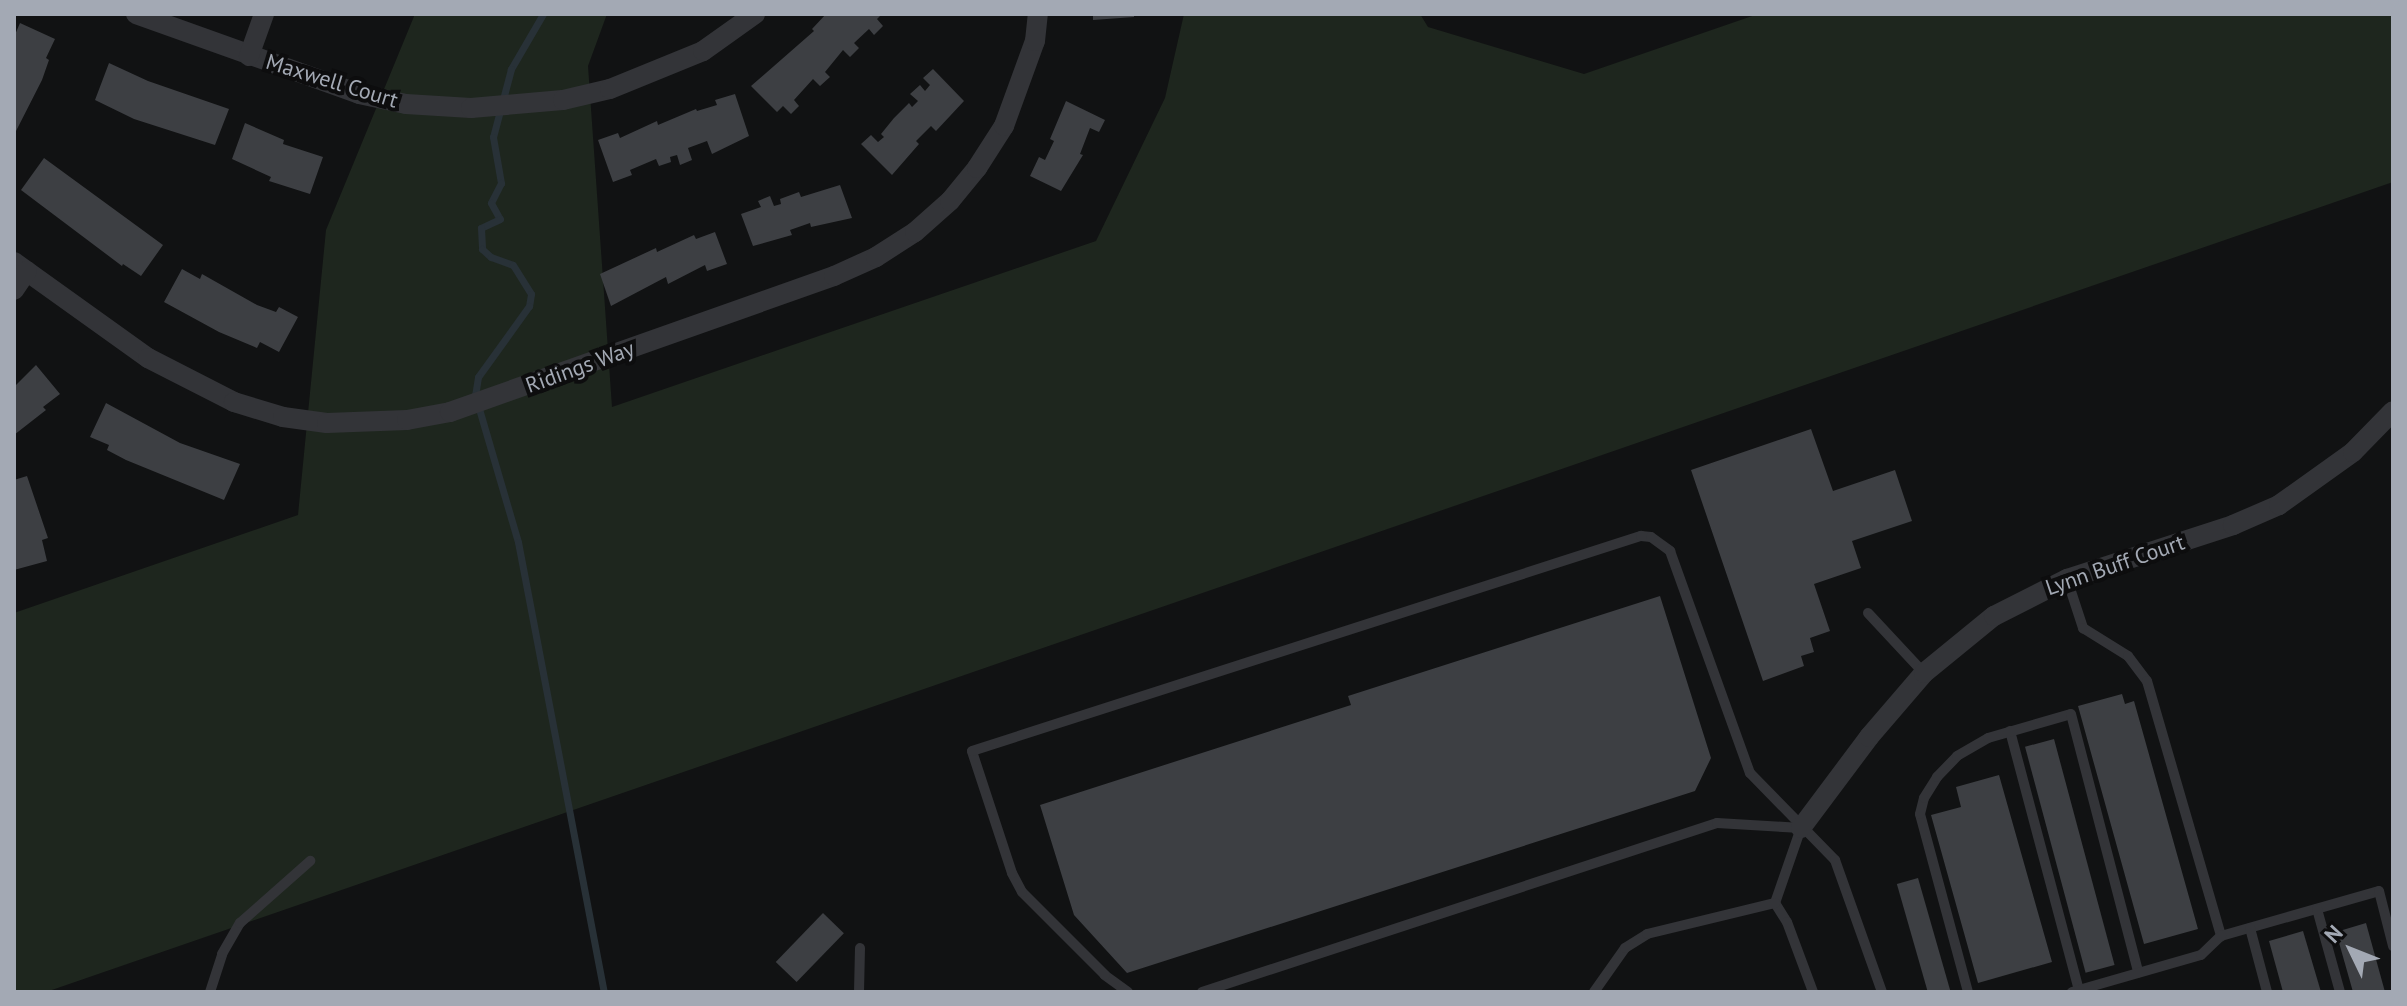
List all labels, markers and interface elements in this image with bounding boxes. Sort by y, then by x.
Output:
street label: Maxwell Court [263,48,401,114]
street label: Ridings Way [522,335,638,399]
street label: Lynn Buff Court [2042,529,2188,601]
north arrow [2311,910,2391,990]
text: N [2318,919,2349,948]

